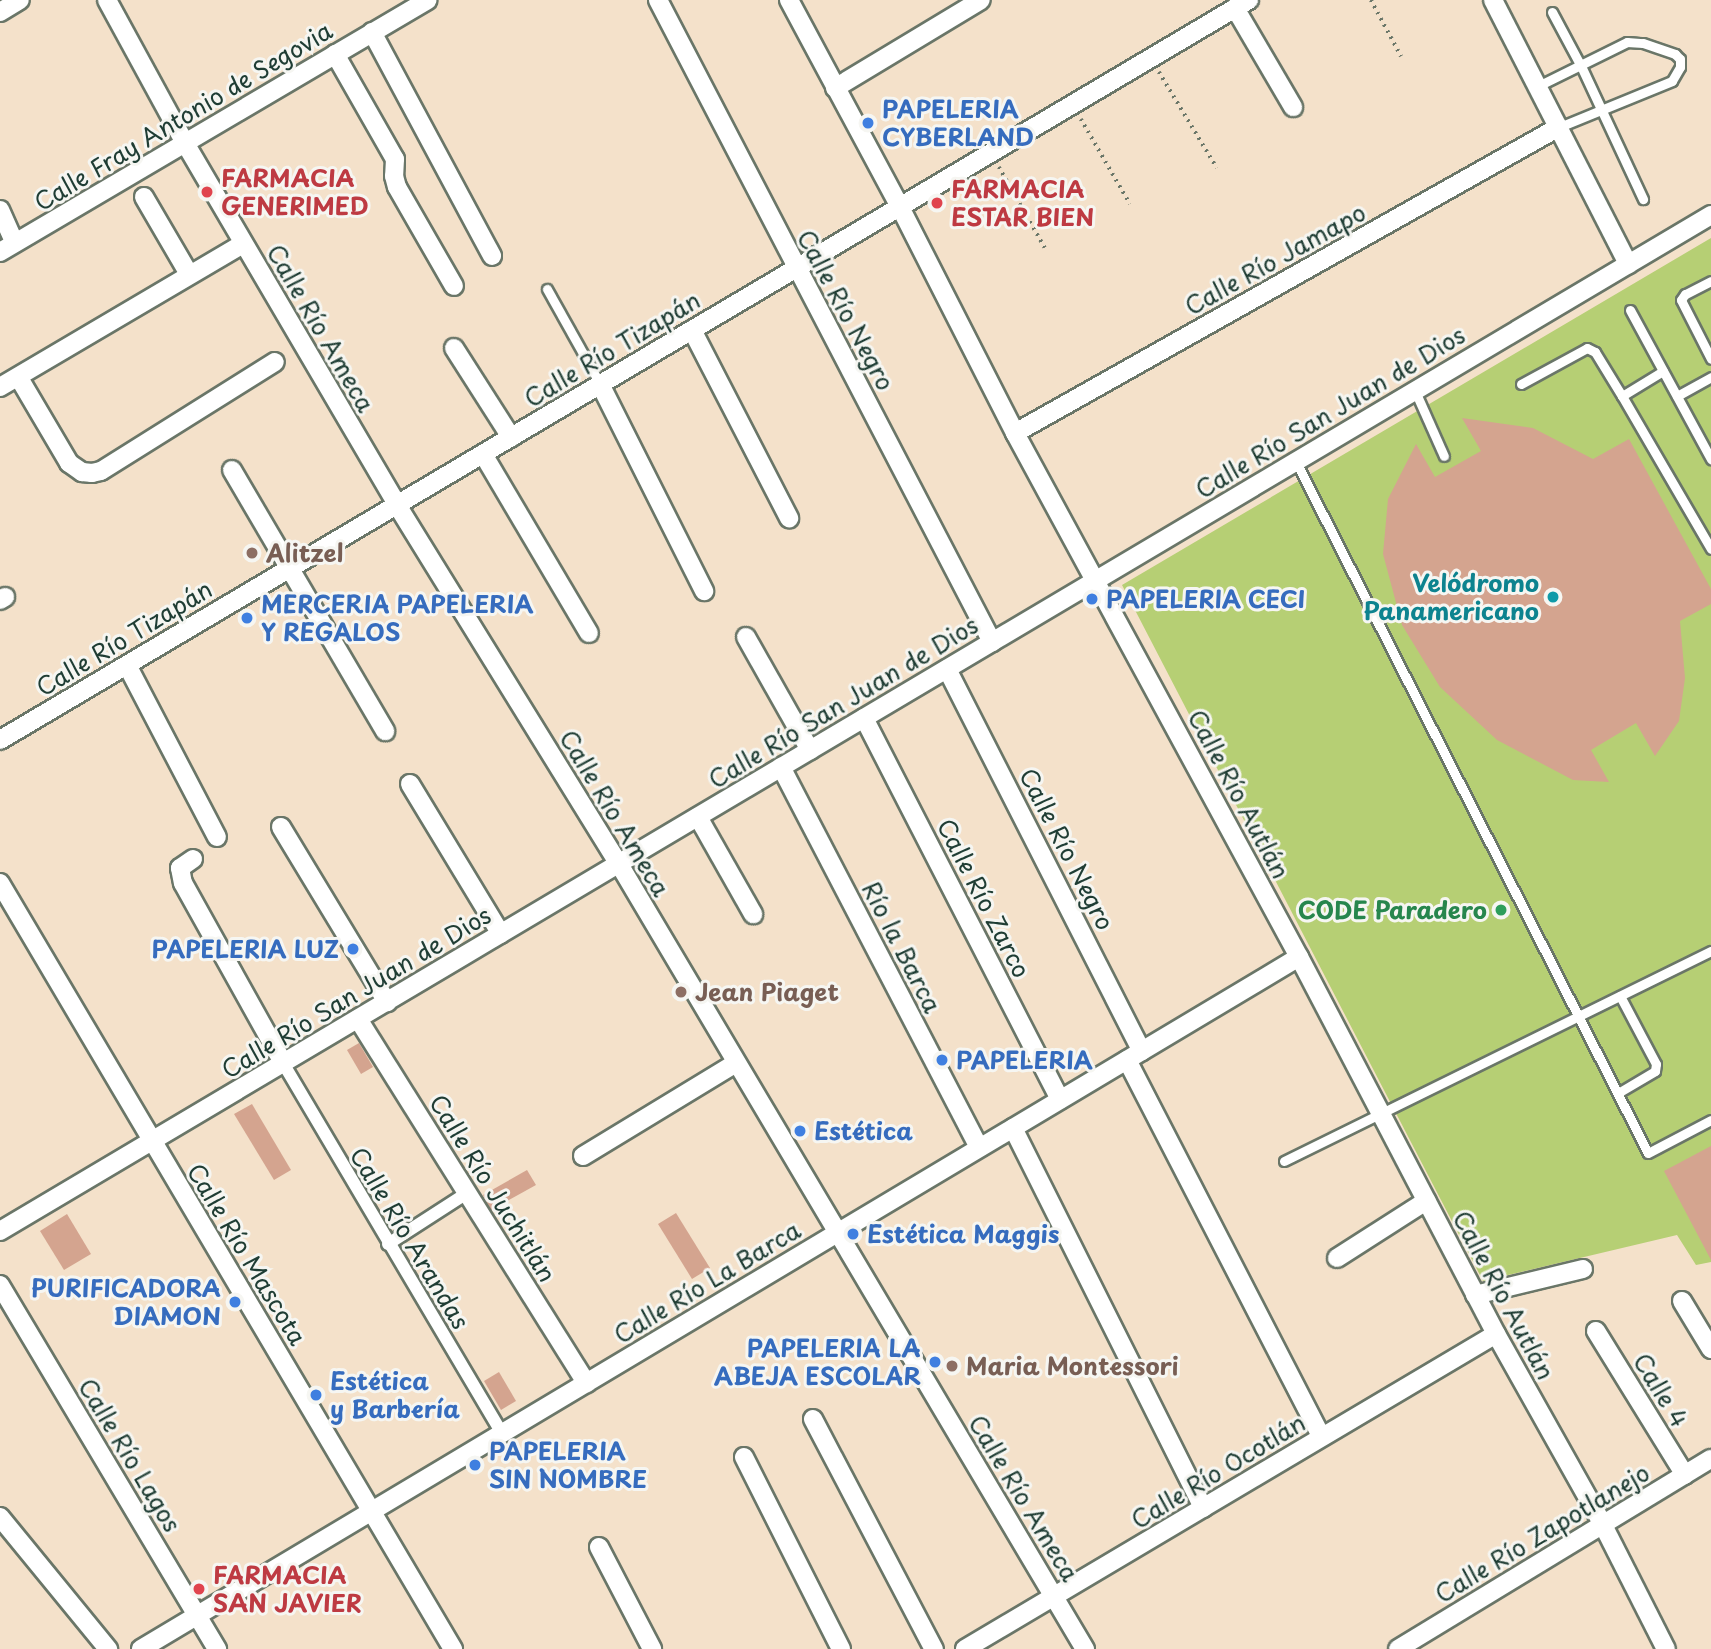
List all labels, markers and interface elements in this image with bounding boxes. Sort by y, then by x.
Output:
street label: Calle Fray Antonio de Segovia [27,14,339,218]
place label: PAPELERIA CYBERLAND [882,95,1034,151]
marker: PAPELERIA CYBERLAND [860,115,876,131]
place label: FARMACIA GENERIMED [221,164,369,220]
place label: FARMACIA ESTAR BIEN [951,175,1098,231]
marker: FARMACIA GENERIMED [199,184,215,200]
marker: FARMACIA ESTAR BIEN [929,195,945,211]
street label: Calle Río Jamapo [1179,197,1371,321]
street label: Calle Río Negro [790,223,902,397]
street label: Calle Río Ameca [260,238,382,418]
street label: Calle Río Tizapán [517,284,707,414]
street label: Calle Río San Juan de Dios [1189,319,1471,505]
place label: Alitzel [266,539,343,567]
marker: Alitzel [244,545,260,561]
place label: Velódromo Panamericano [1363,569,1539,625]
street label: Calle Río Tizapán [29,573,219,703]
place label: PAPELERIA CECI [1106,585,1309,613]
marker: Velódromo Panamericano [1545,589,1561,605]
place label: MERCERIA PAPELERIA Y REGALOS [261,590,534,646]
marker: PAPELERIA CECI [1084,591,1100,607]
street label: Calle Río San Juan de Dios [702,609,984,795]
marker: MERCERIA PAPELERIA Y REGALOS [239,610,255,626]
street label: Calle Río Autlán [1182,703,1296,885]
street label: Calle Río Ameca [553,723,677,903]
street label: Calle Río Negro [1013,761,1121,937]
street label: Calle Río Zarco [931,812,1037,984]
street label: Río la Barca [856,875,948,1019]
place label: CODE Paradero [1296,896,1487,924]
street label: Calle Río San Juan de Dios [215,899,497,1085]
marker: CODE Paradero [1493,902,1509,918]
place label: PAPELERIA LUZ [147,935,339,963]
marker: PAPELERIA LUZ [345,941,361,957]
place label: Jean Piaget [695,978,838,1006]
marker: Jean Piaget [673,984,689,1000]
place label: PAPELERIA [956,1046,1093,1074]
marker: PAPELERIA [934,1052,950,1068]
street label: Calle Río Juchitlán [423,1088,563,1288]
place label: Estética [814,1117,913,1145]
marker: Estética [792,1123,808,1139]
street label: Calle Río Arandas [343,1140,477,1336]
street label: Calle Río Mascota [180,1156,314,1352]
street label: Calle Río Autlán [1447,1204,1561,1386]
street label: Calle Río La Barca [605,1213,809,1351]
place label: Estética Maggis [867,1220,1061,1248]
marker: Estética Maggis [845,1226,861,1242]
place label: PURIFICADORA DIAMON [31,1274,221,1330]
marker: PURIFICADORA DIAMON [227,1294,243,1310]
place label: PAPELERIA LA ABEJA ESCOLAR [713,1334,921,1390]
street label: Calle 4 [1628,1347,1694,1433]
place label: Maria Montessori [966,1352,1179,1380]
marker: PAPELERIA LA ABEJA ESCOLAR [927,1354,943,1370]
marker: Maria Montessori [944,1358,960,1374]
place label: Estética y Barbería [330,1367,461,1423]
street label: Calle Río Lagos [72,1371,188,1539]
marker: Estética y Barbería [308,1387,324,1403]
street label: Calle Río Ocotlán [1124,1407,1312,1535]
street label: Calle Río Ameca [962,1408,1086,1588]
place label: PAPELERIA SIN NOMBRE [489,1437,648,1493]
marker: PAPELERIA SIN NOMBRE [467,1457,483,1473]
street label: Calle Río Zapotlanejo [1428,1457,1656,1609]
place label: FARMACIA SAN JAVIER [213,1561,359,1617]
marker: FARMACIA SAN JAVIER [191,1581,207,1597]

